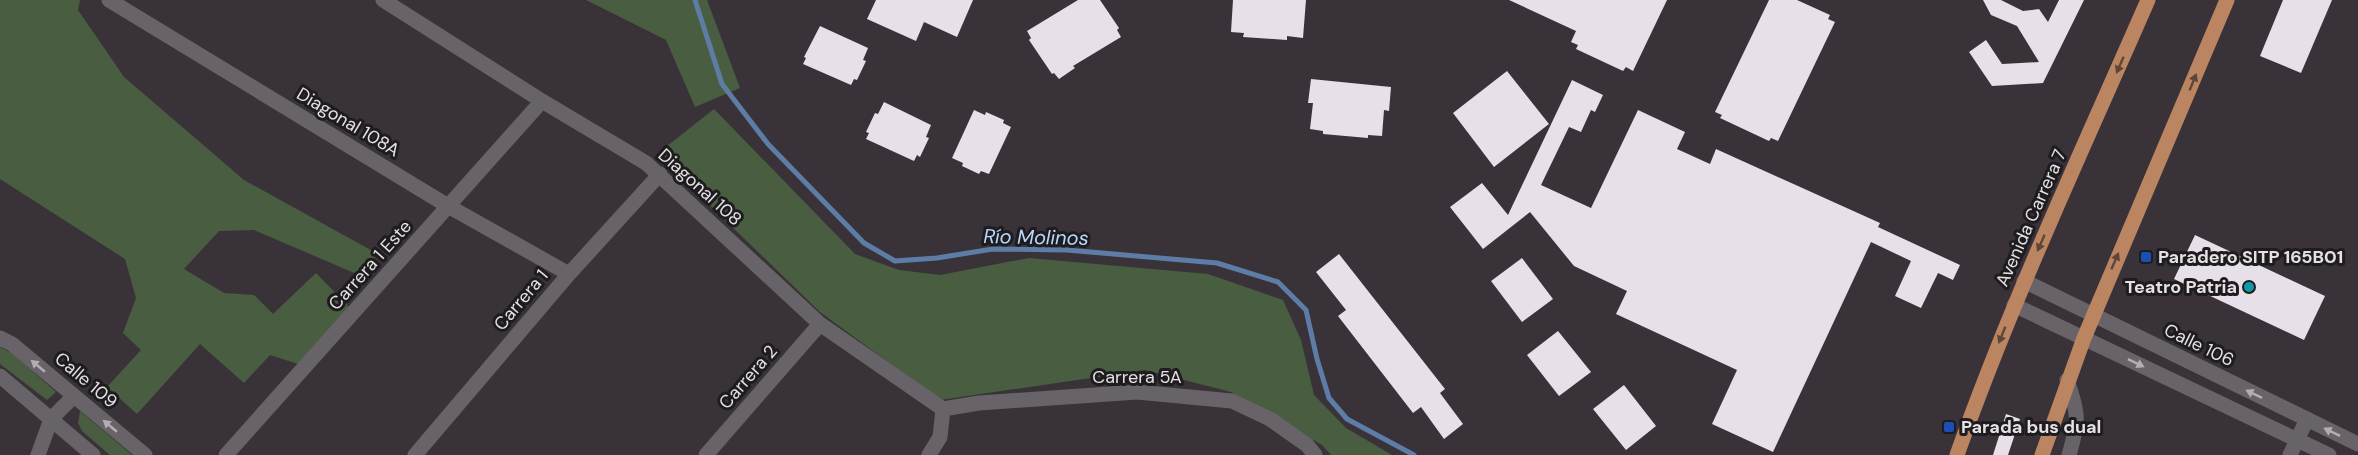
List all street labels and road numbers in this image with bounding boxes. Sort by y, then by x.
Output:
street label: Diagonal 108A [292,82,404,162]
street label: Diagonal 108 [653,143,747,231]
street label: Avenida Carrera 7 [1990,146,2072,290]
street label: Carrera 1 Este [323,215,417,315]
street label: Carrera 1 [488,264,554,336]
street label: Calle 106 [2160,318,2238,372]
street label: Carrera 2 [714,340,782,414]
street label: Calle 109 [50,347,122,413]
street label: Carrera 5A [1092,365,1182,389]

